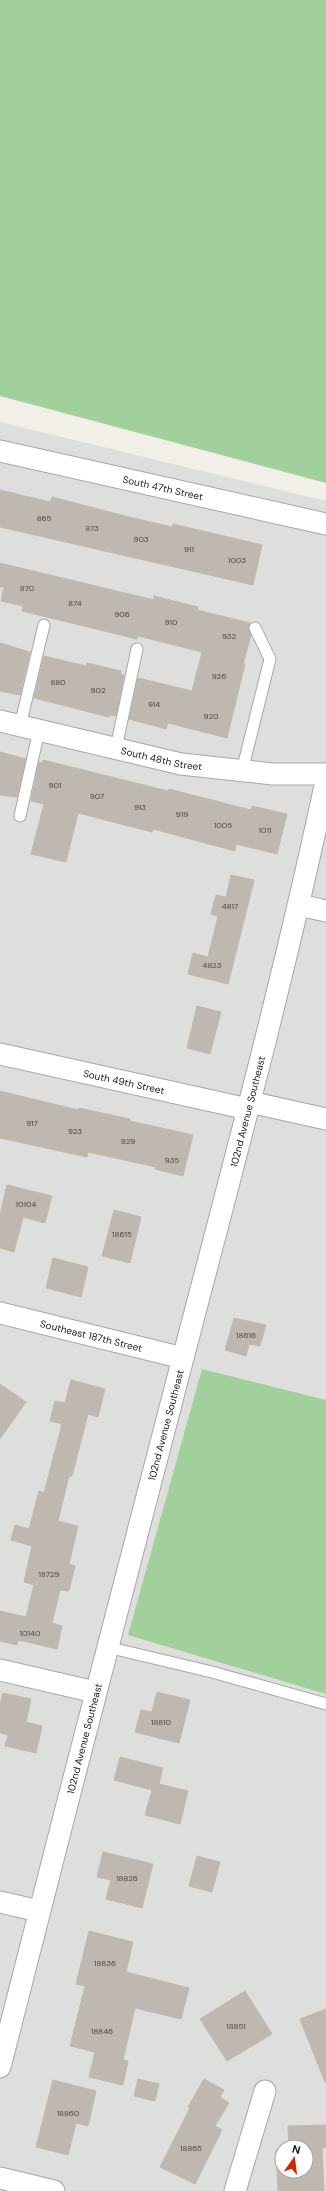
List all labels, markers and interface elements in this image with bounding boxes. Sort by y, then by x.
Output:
street label: South 47th Street [122,472,204,503]
house number: 865 [37,513,51,523]
house number: 873 [85,523,99,533]
house number: 903 [133,534,149,544]
house number: 911 [184,544,194,554]
house number: 1003 [228,555,246,565]
house number: 870 [20,583,35,593]
house number: 874 [68,598,82,608]
house number: 906 [114,609,130,619]
house number: 910 [165,617,178,627]
house number: 932 [222,631,236,641]
house number: 926 [212,671,226,681]
house number: 880 [50,677,66,687]
house number: 902 [90,685,106,695]
house number: 914 [148,699,160,709]
house number: 920 [204,711,219,721]
street label: South 48th Street [120,743,203,773]
house number: 901 [49,780,62,790]
house number: 907 [90,791,104,801]
house number: 913 [134,802,146,812]
house number: 919 [176,809,188,819]
house number: 1005 [214,820,232,830]
house number: 1011 [259,825,271,835]
house number: 4817 [222,901,238,911]
house number: 4823 [203,960,222,970]
street label: 102nd Avenue Southeast [227,1055,268,1168]
street label: South 49th Street [82,1066,166,1097]
house number: 917 [26,1118,38,1128]
house number: 923 [68,1126,82,1136]
house number: 929 [121,1136,135,1146]
house number: 935 [165,1155,179,1165]
house number: 10104 [16,1199,37,1209]
house number: 18615 [112,1229,132,1239]
street label: Southeast 187th Street [39,1317,144,1354]
house number: 18616 [236,1330,256,1340]
street label: 102nd Avenue Southeast [145,1368,186,1482]
house number: 18729 [39,1569,59,1579]
house number: 10140 [20,1628,41,1638]
street label: 102nd Avenue Southeast [63,1682,105,1795]
house number: 18810 [151,1717,172,1727]
house number: 18826 [116,1873,138,1883]
house number: 18836 [94,1958,116,1968]
house number: 18851 [226,2021,246,2031]
house number: 18846 [91,2026,113,2036]
house number: 18860 [57,2108,80,2118]
north arrow [274,2139,314,2179]
text: N [291,2142,302,2157]
house number: 18865 [180,2143,202,2153]

